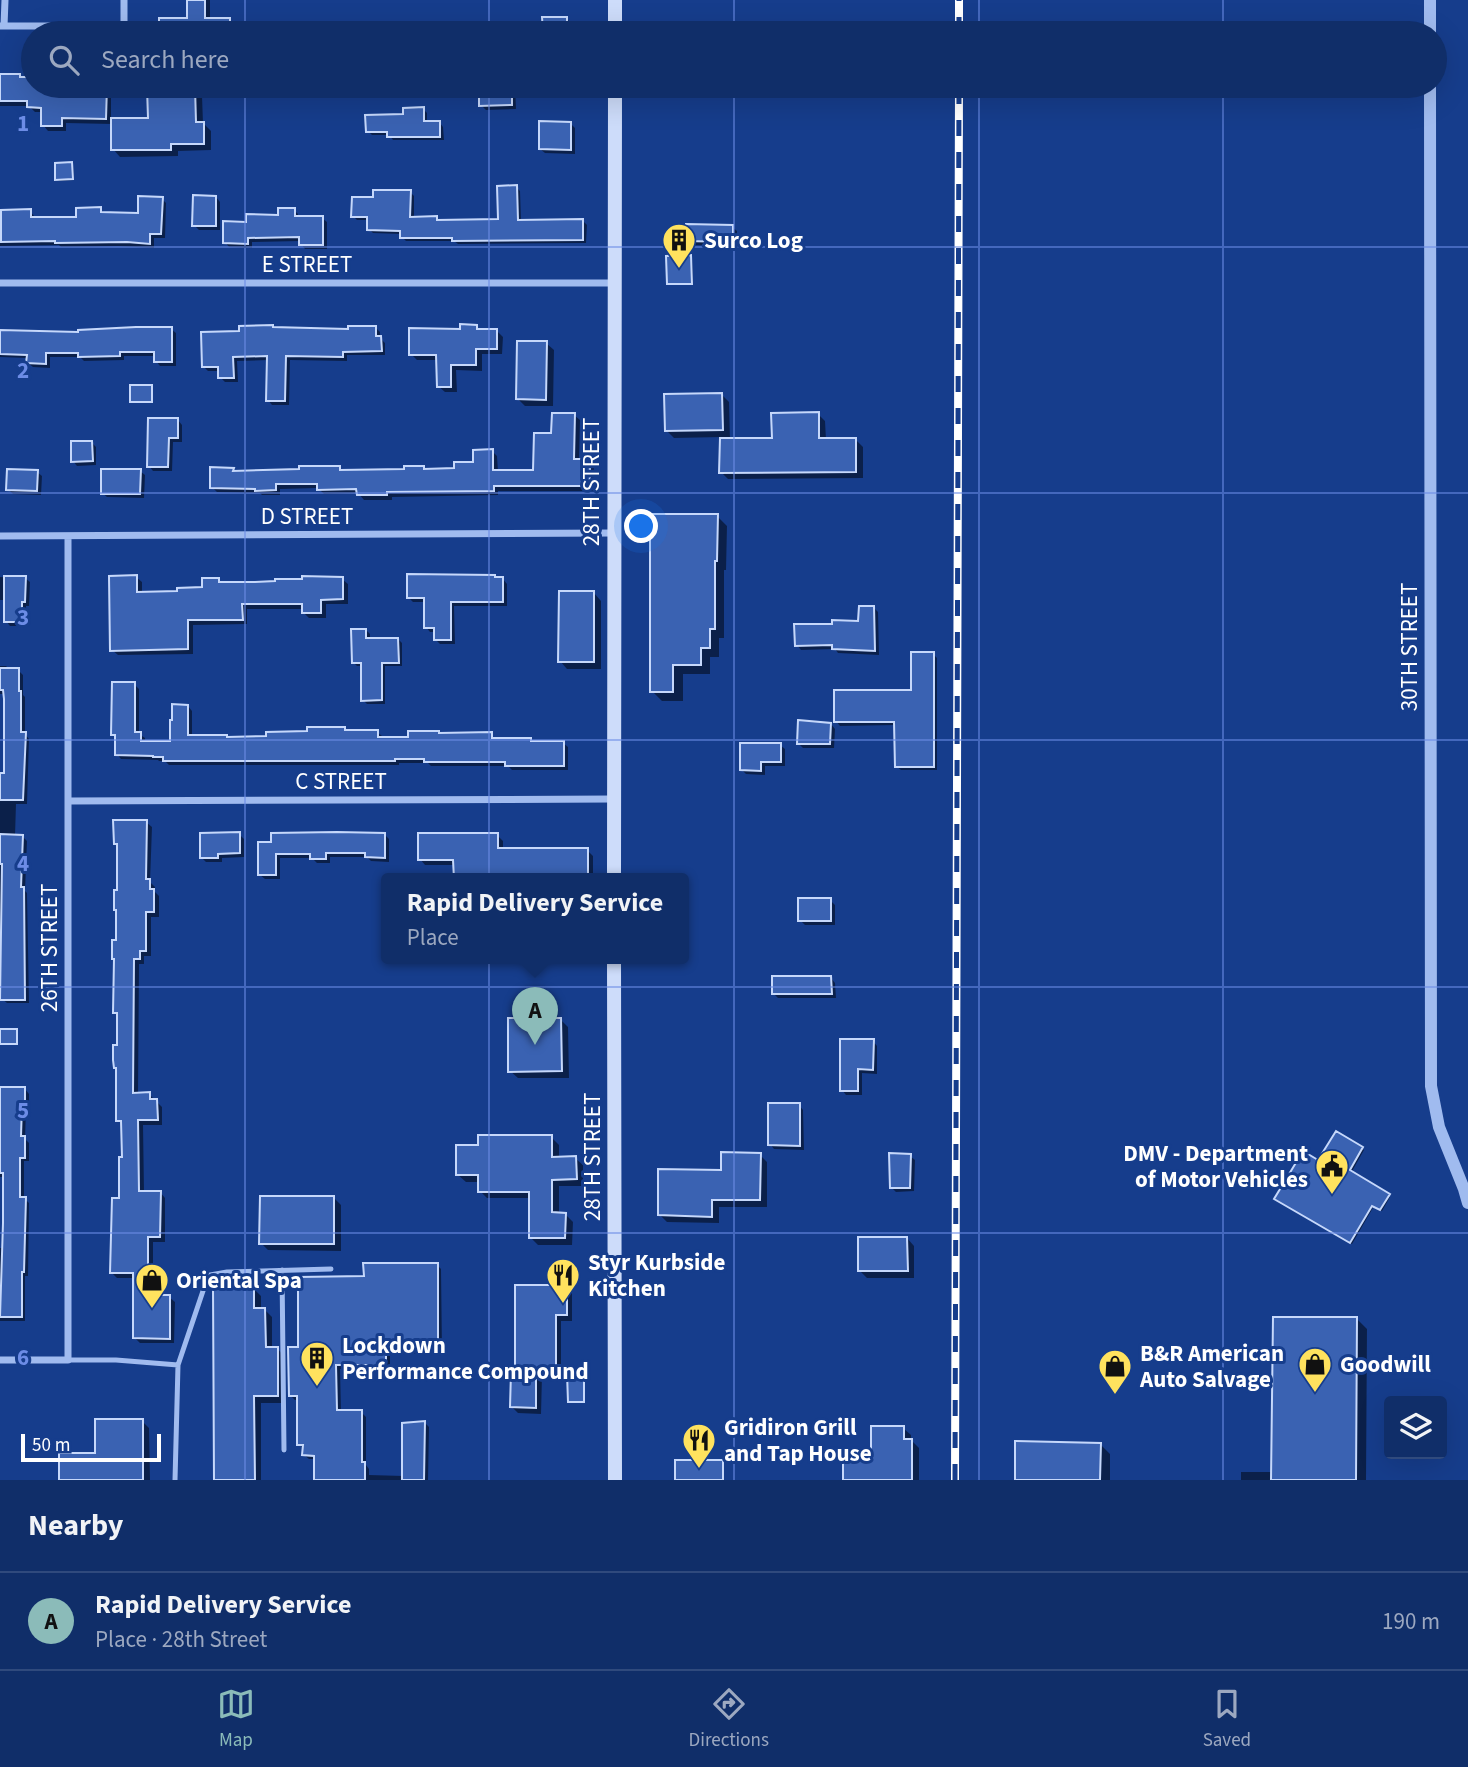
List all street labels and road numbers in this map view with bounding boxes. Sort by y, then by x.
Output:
street label: E STREET [262,248,352,281]
street label: 28TH STREET [575,418,608,546]
street label: D STREET [261,500,353,533]
street label: 30TH STREET [1393,583,1426,711]
street label: C STREET [295,765,387,798]
street label: 26TH STREET [33,884,66,1012]
street label: 28TH STREET [576,1093,609,1221]

